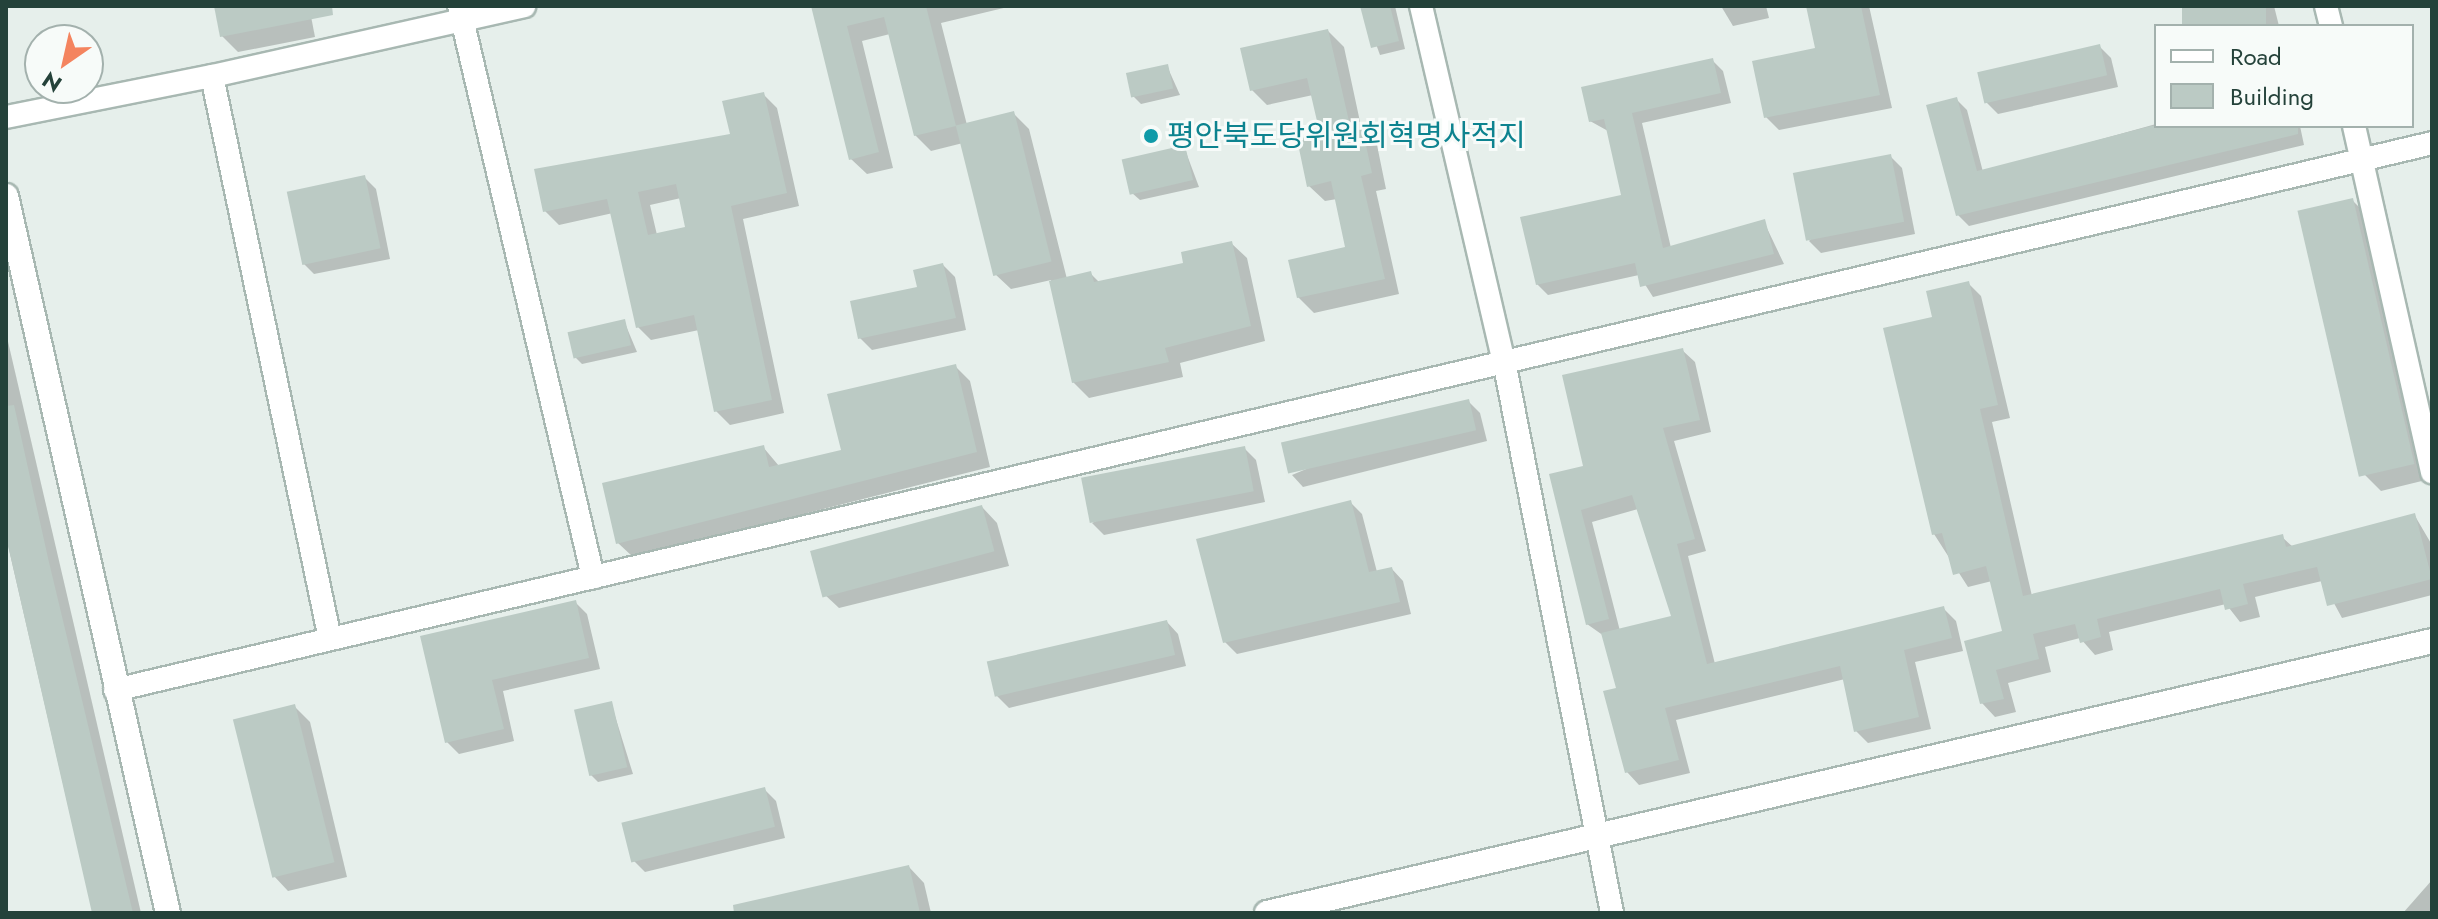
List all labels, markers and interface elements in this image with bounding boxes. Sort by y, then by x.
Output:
north arrow [24,24,104,104]
legend [2154,24,2414,128]
text: Road [2230,39,2282,74]
text: N [36,64,68,100]
text: Building [2230,79,2314,114]
place label: 평안북도당위원회혁명사적지 [1167,118,1526,154]
marker: 평안북도당위원회혁명사적지 [1142,127,1160,145]

